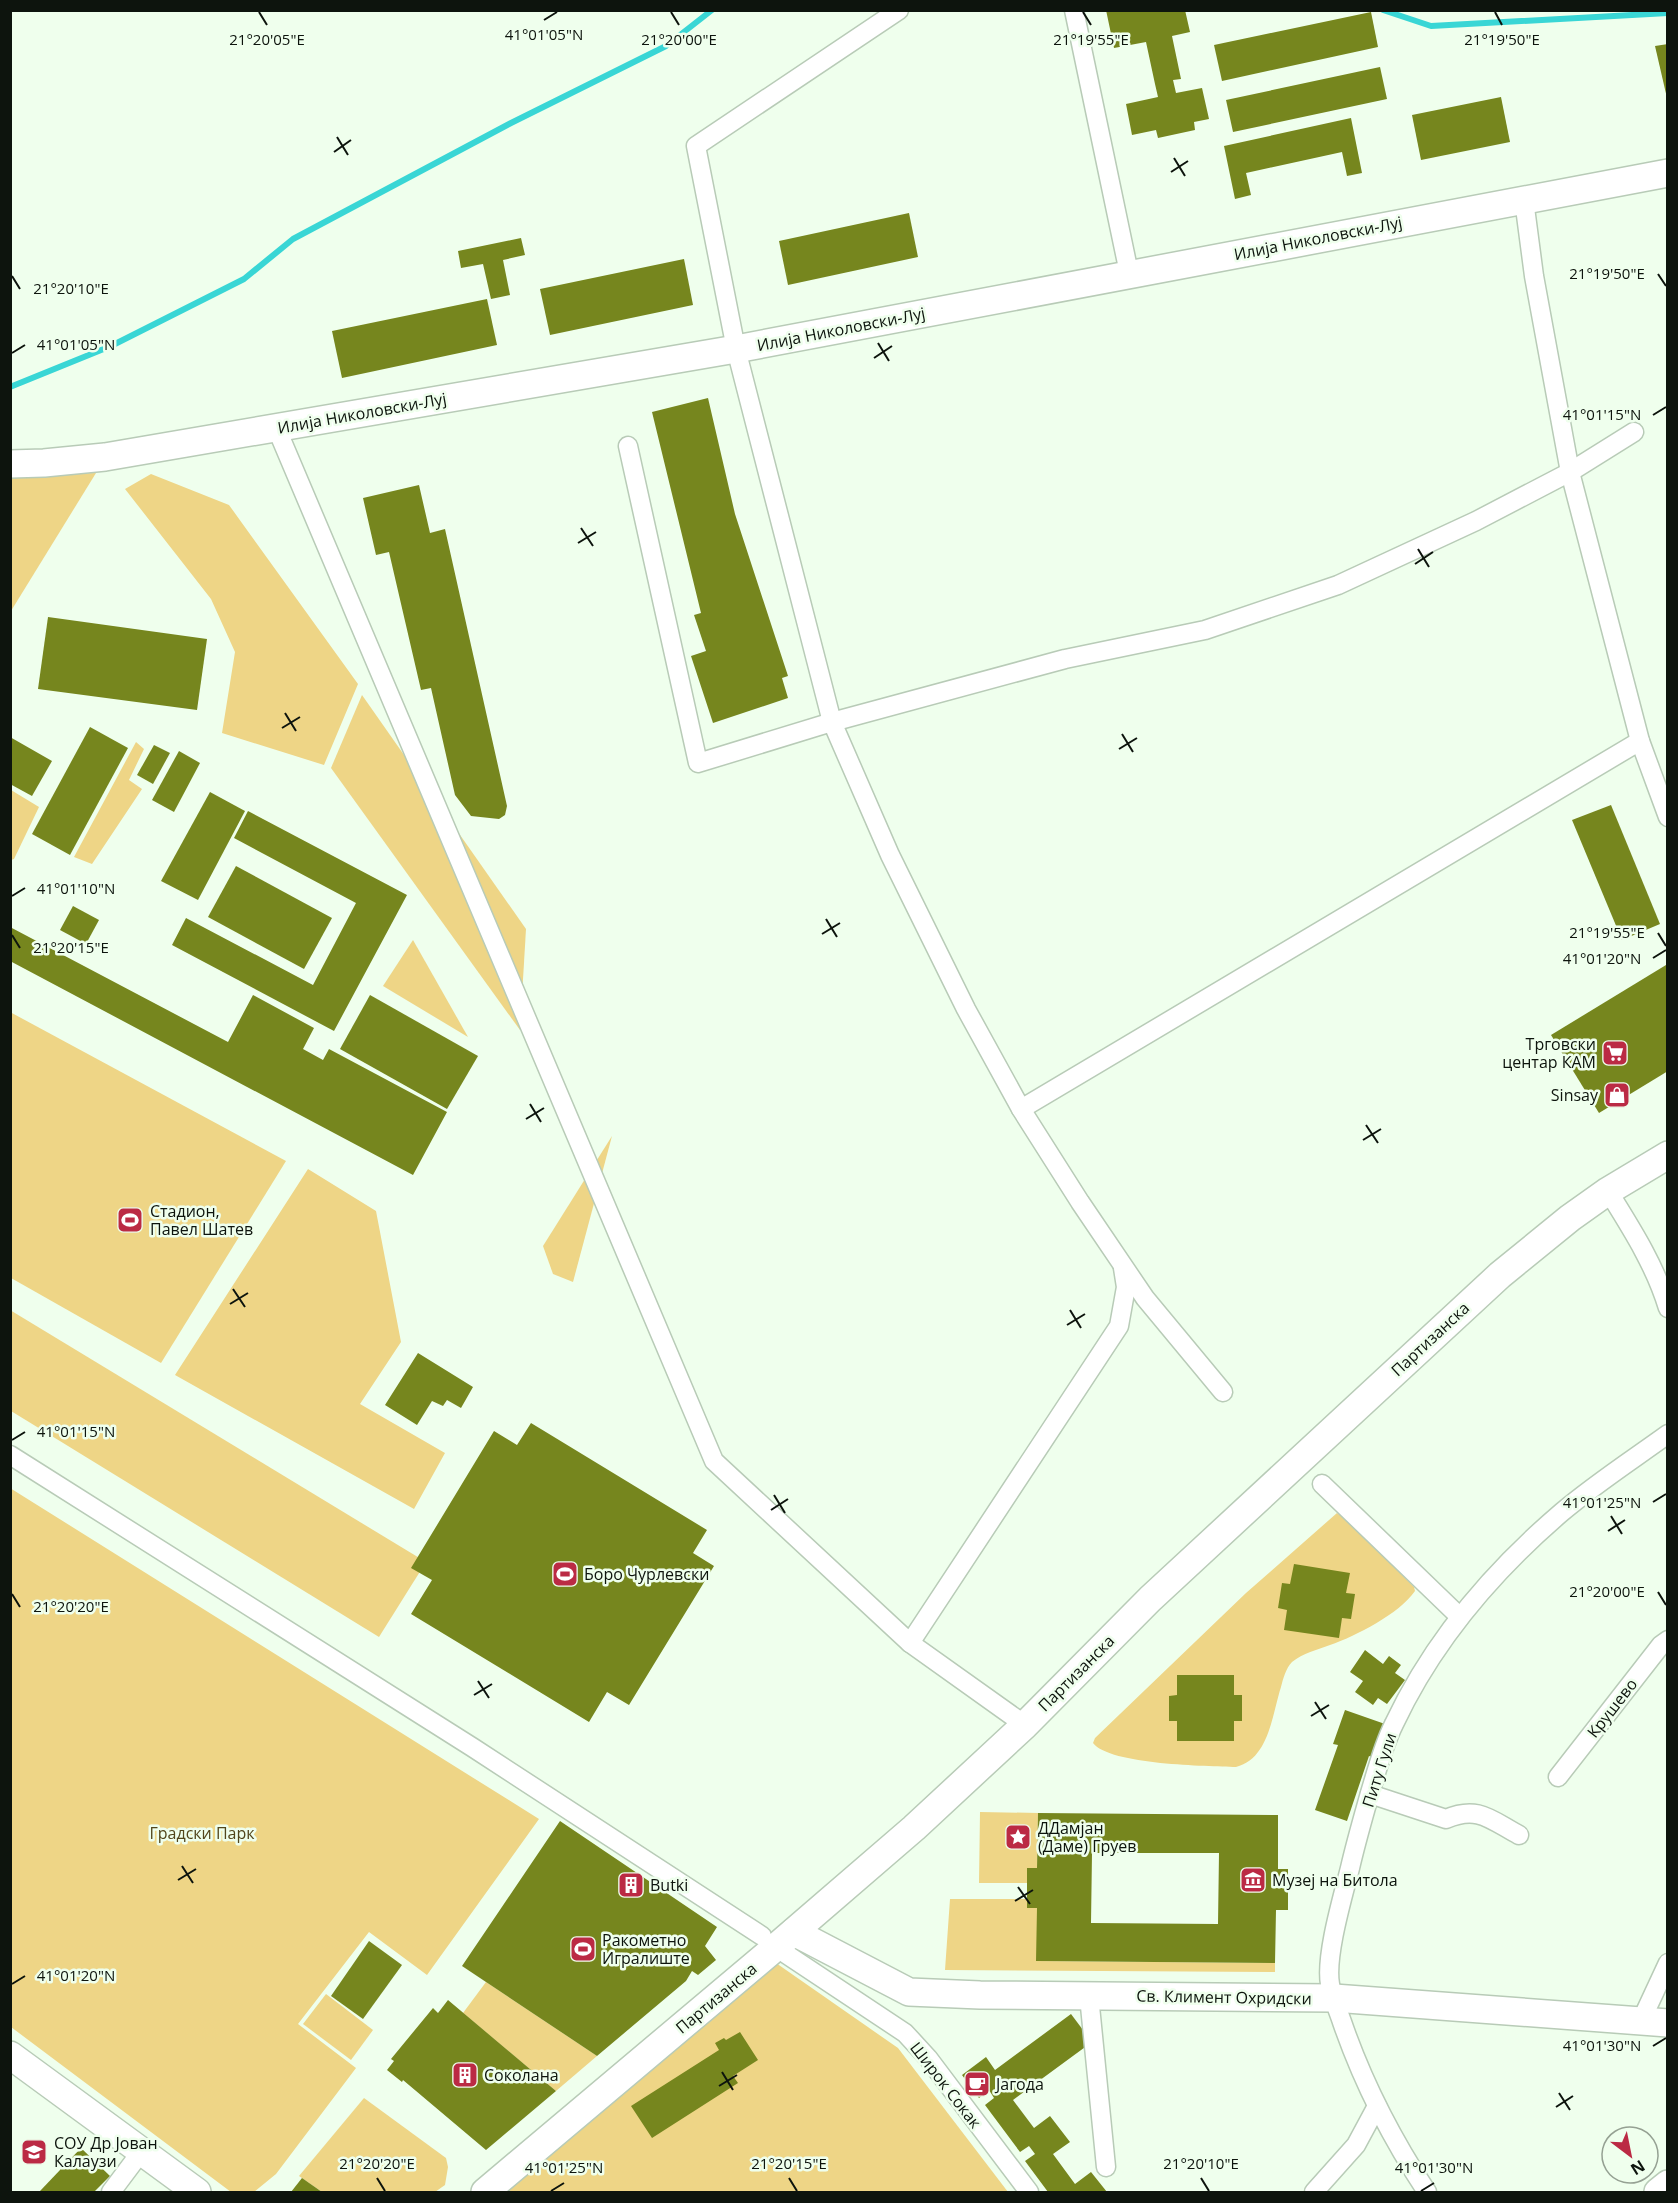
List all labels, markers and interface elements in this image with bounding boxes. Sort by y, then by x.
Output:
text: 41°01'05"N [505,24,583,44]
text: 21°20'05"E [229,29,305,49]
text: 21°20'00"E [641,29,717,49]
text: 21°19'55"E [1053,29,1129,49]
text: 21°19'50"E [1464,29,1540,49]
street label: Илија Николовски-Луј [1232,211,1404,265]
text: 21°19'50"E [1569,263,1645,283]
text: 21°20'10"E [33,278,109,298]
street label: Илија Николовски-Луј [755,302,927,356]
text: 41°01'05"N [37,334,115,354]
street label: Илија Николовски-Луј [276,387,448,439]
text: 41°01'15"N [1563,404,1641,424]
text: 41°01'10"N [37,878,115,898]
text: 21°19'55"E [1569,922,1645,942]
text: 21°20'15"E [33,937,109,957]
text: 41°01'20"N [1563,948,1641,968]
place label: Трговски центар КАМ [1502,1033,1596,1073]
supermarket icon: Трговски центар КАМ [1600,1038,1630,1068]
shop icon: Sinsay [1602,1080,1632,1110]
place label: Sinsay [1551,1084,1599,1106]
place label: Стадион, Павел Шатев [150,1200,253,1240]
sports icon: Стадион, Павел Шатев [115,1205,145,1235]
street label: Партизанска [1386,1297,1474,1381]
text: 41°01'15"N [37,1421,115,1441]
text: 41°01'25"N [1563,1492,1641,1512]
sports icon: Боро Чурлевски [550,1559,580,1589]
place label: Боро Чурлевски [584,1563,709,1585]
text: 21°20'00"E [1569,1581,1645,1601]
text: 21°20'20"E [33,1596,109,1616]
street label: Партизанска [1033,1630,1119,1716]
street label: Крушево [1582,1674,1642,1742]
street label: Питу Гули [1357,1730,1401,1810]
place label: ДДамјан (Даме) Груев [1038,1817,1136,1857]
park label: Градски Парк [149,1822,255,1844]
place icon: ДДамјан (Даме) Груев [1003,1822,1033,1852]
museum icon: Музеј на Битола [1238,1865,1268,1895]
place label: Музеј на Битола [1272,1869,1398,1891]
building icon: Butki [616,1870,646,1900]
place label: Butki [650,1874,688,1896]
place label: Ракометно Игралиште [602,1929,690,1969]
sports icon: Ракометно Игралиште [568,1934,598,1964]
street label: Партизанска [671,1958,761,2038]
text: 41°01'20"N [37,1965,115,1985]
street label: Св. Климент Охридски [1136,1984,1312,2010]
text: 41°01'30"N [1563,2035,1641,2055]
street label: Широк Сокак [905,2037,987,2133]
building icon: Соколана [450,2060,480,2090]
place label: Соколана [484,2064,559,2086]
cafe icon: Јагода [962,2069,992,2099]
place label: Јагода [994,2073,1044,2095]
north arrow [1600,2125,1660,2185]
place label: СОУ Др Јован Калаузи [54,2132,158,2172]
school or university icon: СОУ Др Јован Калаузи [19,2137,49,2167]
text: 21°20'20"E [339,2153,415,2173]
text: 21°20'15"E [751,2153,827,2173]
text: 21°20'10"E [1163,2153,1239,2173]
text: N [1627,2155,1649,2180]
text: 41°01'25"N [525,2157,603,2177]
text: 41°01'30"N [1395,2157,1473,2177]

